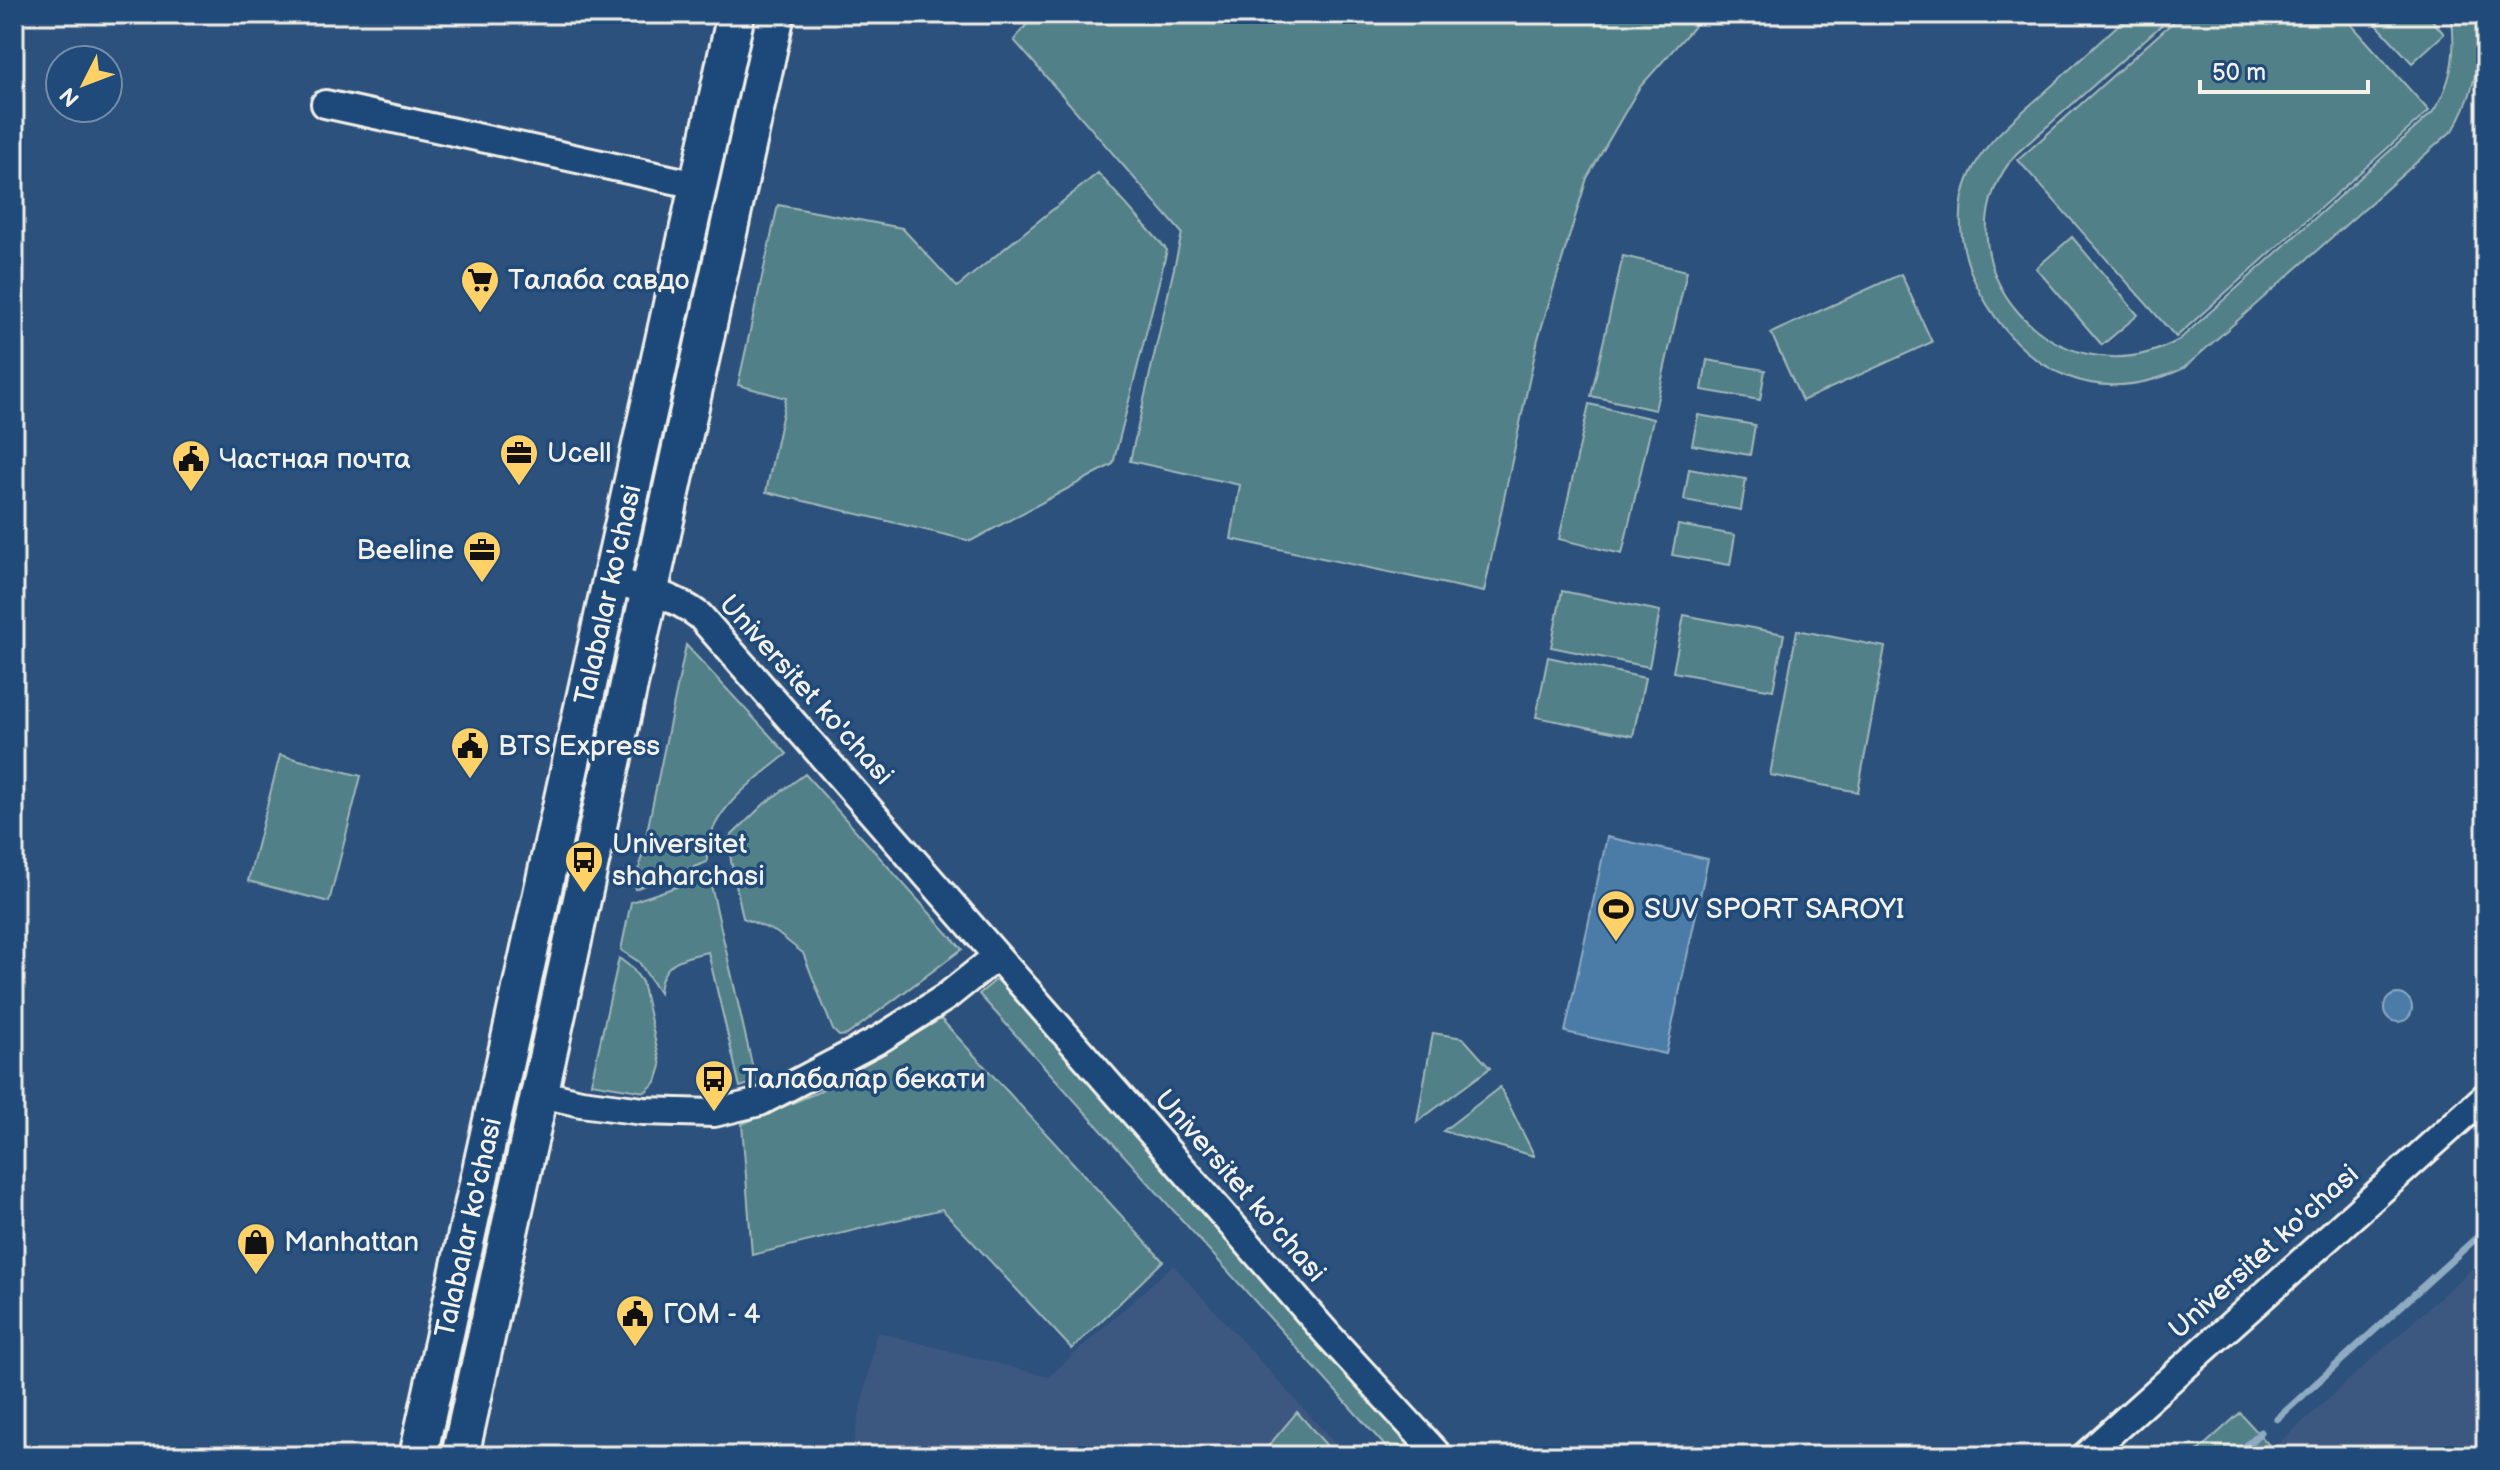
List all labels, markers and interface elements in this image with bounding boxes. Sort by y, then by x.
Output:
north arrow [44,44,124,124]
scale bar [2200,44,2368,94]
text: 50 m [2212,58,2266,87]
text: N [55,81,86,112]
supermarket icon: Талаба савдо [459,259,501,314]
place label: Талаба савдо [508,264,689,297]
office icon: Ucell [498,432,540,487]
place label: Ucell [547,437,611,470]
public building icon: Частная почта [170,438,212,493]
place label: Частная почта [219,443,411,476]
street label: Talabalar ko'chasi [568,482,648,708]
office icon: Beeline [461,529,503,584]
place label: Beeline [356,534,454,567]
street label: Universitet ko'chasi [712,588,900,792]
public building icon: BTS Express [449,725,491,780]
place label: BTS Express [498,730,660,763]
place label: Universitet shaharchasi [612,828,765,893]
bus stop icon: Universitet shaharchasi [563,839,605,894]
sports icon: SUV SPORT SAROYI [1595,888,1637,943]
place label: SUV SPORT SAROYI [1644,893,1905,926]
bus stop icon: Талабалар бекати [693,1058,735,1113]
place label: Талабалар бекати [742,1063,986,1096]
street label: Universitet ko'chasi [1148,1083,1332,1289]
street label: Talabalar ko'chasi [428,1114,509,1340]
street label: Universitet ko'chasi [2162,1158,2366,1346]
shop icon: Manhattan [235,1221,277,1276]
place label: Manhattan [284,1226,419,1259]
public building icon: ГОМ - 4 [614,1293,656,1348]
place label: ГОМ - 4 [663,1298,761,1331]

